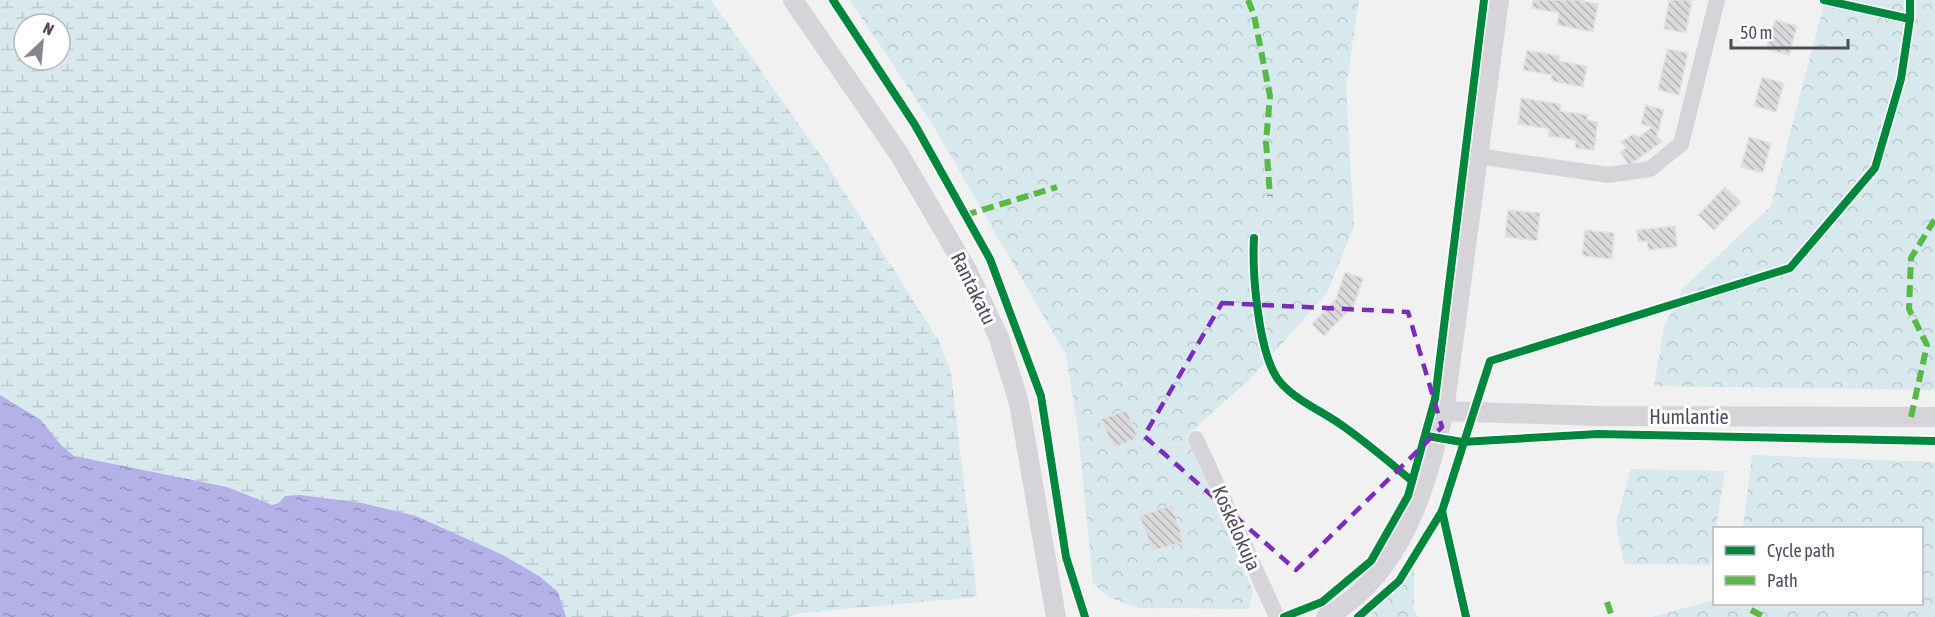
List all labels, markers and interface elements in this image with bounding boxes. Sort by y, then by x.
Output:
north arrow [12,12,72,72]
scale bar [1731,12,1848,50]
text: N [40,18,57,39]
text: 50 m [1740,22,1772,43]
street label: Rantakatu [947,248,1001,328]
street label: Humlantie [1649,405,1729,428]
street label: Koskelokuja [1208,482,1266,574]
legend [1713,527,1923,605]
text: Cycle path [1767,540,1835,561]
text: Path [1767,570,1798,591]

